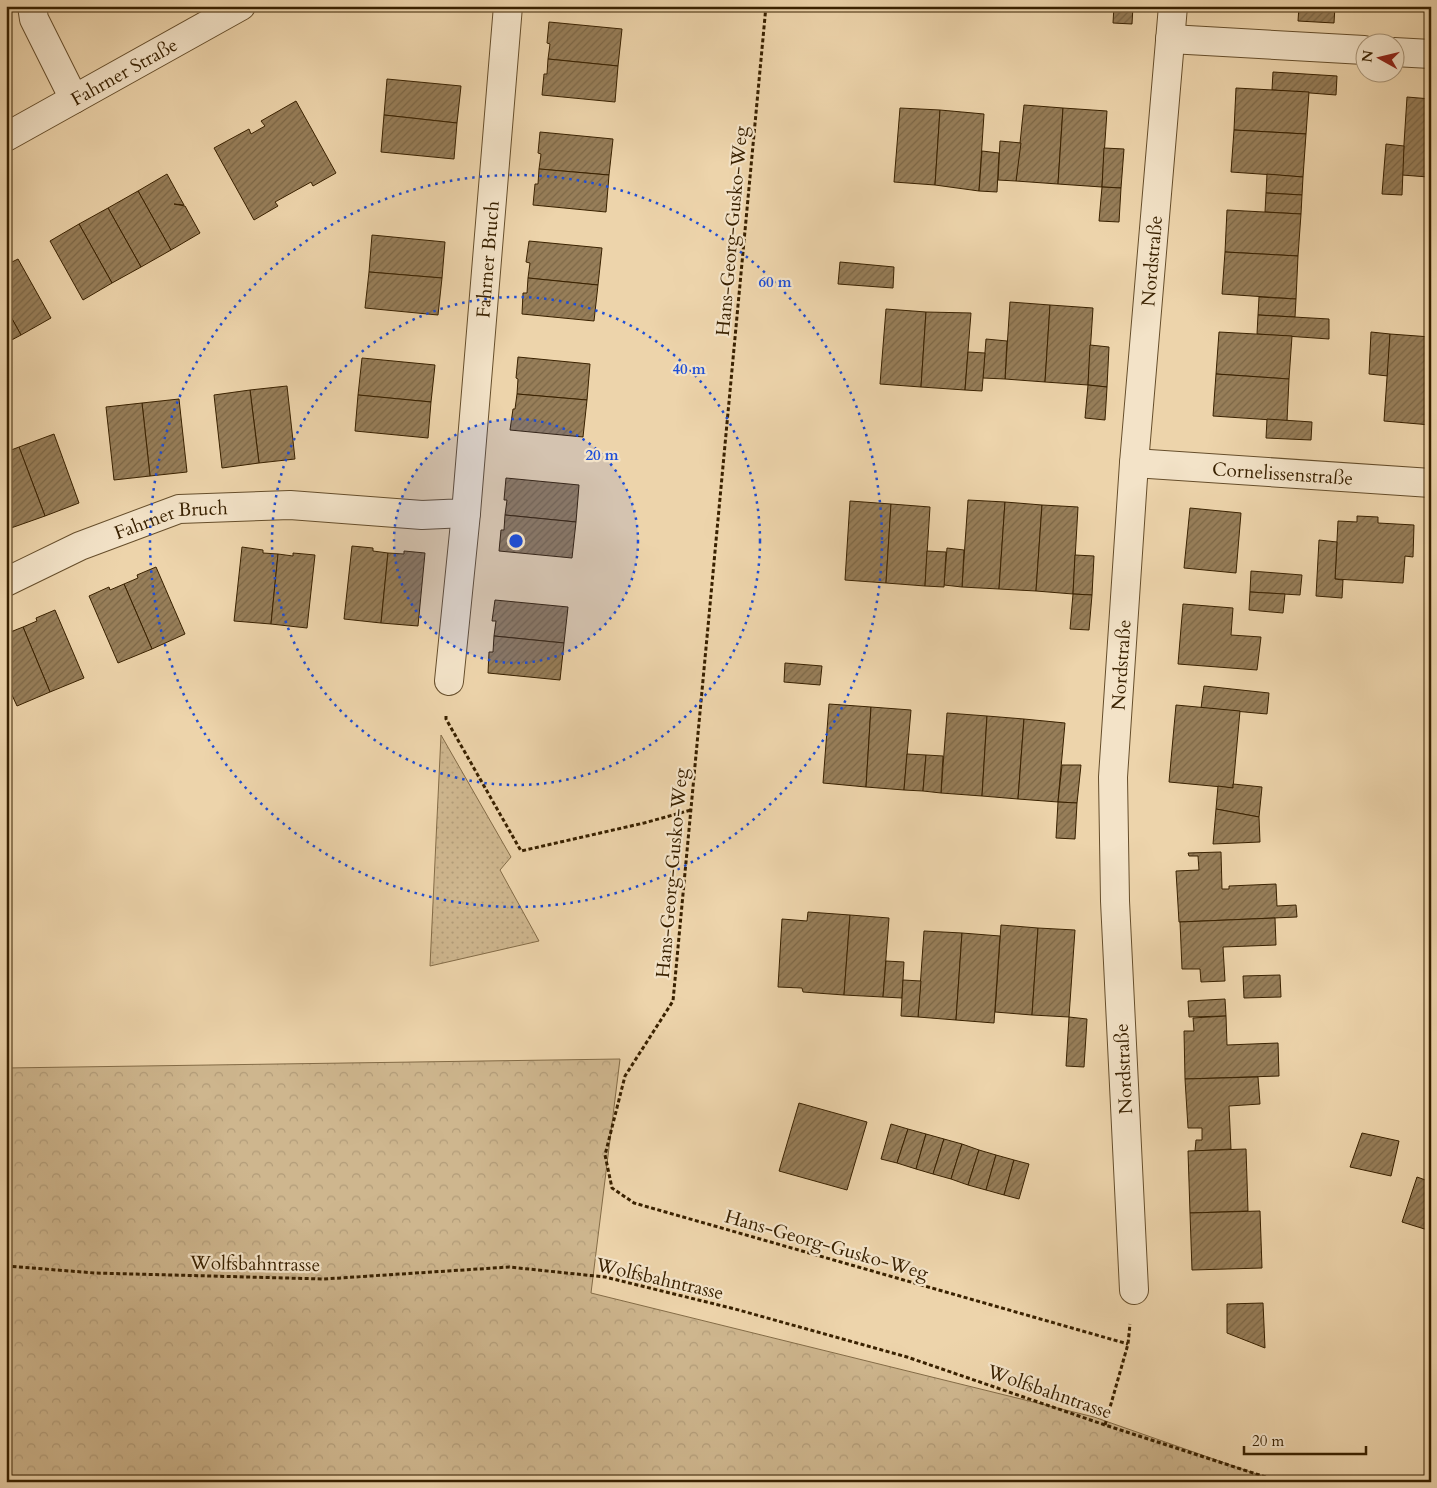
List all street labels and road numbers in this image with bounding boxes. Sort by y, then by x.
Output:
street label: Fahrner Straße [66,32,183,112]
street label: Hans-Georg-Gusko-Weg [710,125,754,337]
street label: Fahrner Bruch [470,199,506,319]
street label: Nordstraße [1135,215,1169,307]
street label: Cornelissenstraße [1211,456,1354,492]
street label: Fahrner Bruch [110,495,229,546]
street label: Nordstraße [1105,619,1138,711]
street label: Hans-Georg-Gusko-Weg [650,767,694,979]
street label: Nordstraße [1109,1023,1139,1115]
street label: Hans-Georg-Gusko-Weg [722,1203,932,1287]
street label: Wolfsbahntrasse [189,1250,320,1278]
street label: Wolfsbahntrasse [592,1251,726,1306]
street label: Wolfsbahntrasse [983,1358,1116,1425]

